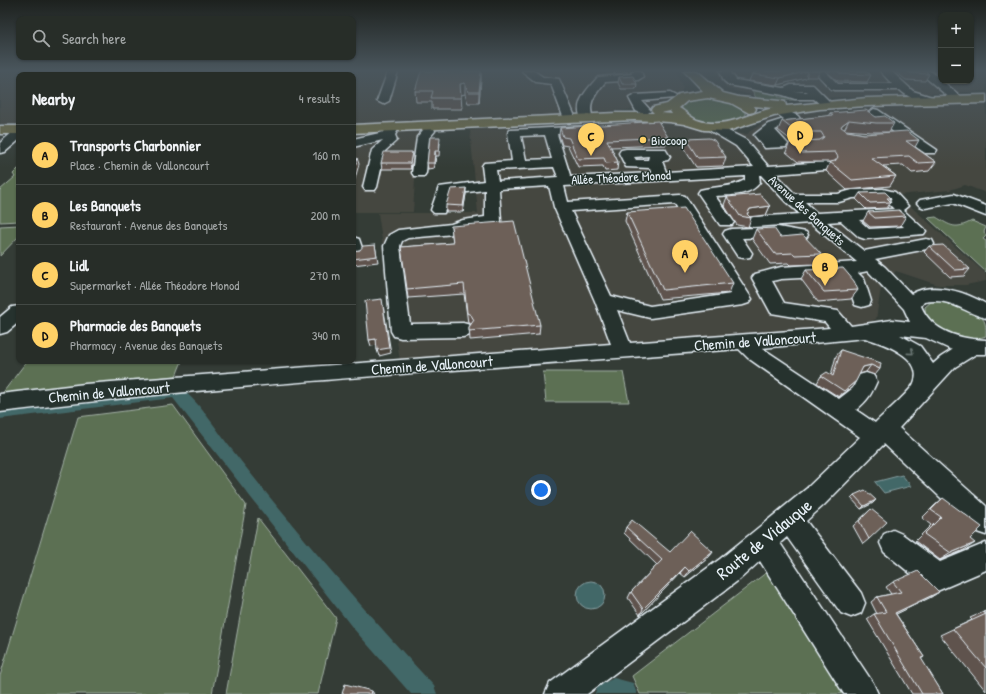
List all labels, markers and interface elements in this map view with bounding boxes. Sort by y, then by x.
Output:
map controls [938,12,974,84]
button: + [938,12,974,48]
search box [16,16,356,60]
icon: search [30,27,52,49]
text: Search here [62,28,126,49]
button: − [938,48,974,84]
text: Nearby [32,87,75,110]
text: 4 results [299,89,340,107]
pin: D [787,121,813,154]
pin: C [578,123,604,156]
place label: Biocoop [651,131,687,149]
text: Transports Charbonnier [70,135,201,156]
marker: Biocoop [638,135,648,145]
text: A [42,146,48,164]
text: 160 m [312,146,340,164]
text: Place · Chemin de Valloncourt [70,156,209,174]
street label: Allée Théodore Monod [571,165,671,189]
street label: Avenue des Banquets [765,171,849,249]
text: Les Banquets [70,195,141,216]
text: B [42,206,48,224]
text: 200 m [310,206,340,224]
text: Restaurant · Avenue des Banquets [70,216,228,234]
pin: A [672,240,698,273]
pin: B [812,253,838,286]
text: Lidl [70,255,89,276]
text: C [41,266,49,284]
text: 270 m [310,266,340,284]
text: Supermarket · Allée Théodore Monod [70,276,239,294]
text: Pharmacie des Banquets [70,315,201,336]
text: D [42,326,48,344]
text: 340 m [312,326,340,344]
street label: Chemin de Valloncourt [693,326,817,356]
text: Pharmacy · Avenue des Banquets [70,336,223,354]
one-way arrow [907,347,914,354]
street label: Chemin de Valloncourt [370,350,494,380]
street label: Chemin de Valloncourt [47,376,171,408]
your location [531,480,551,500]
street label: Route de Vidauque [711,493,817,585]

